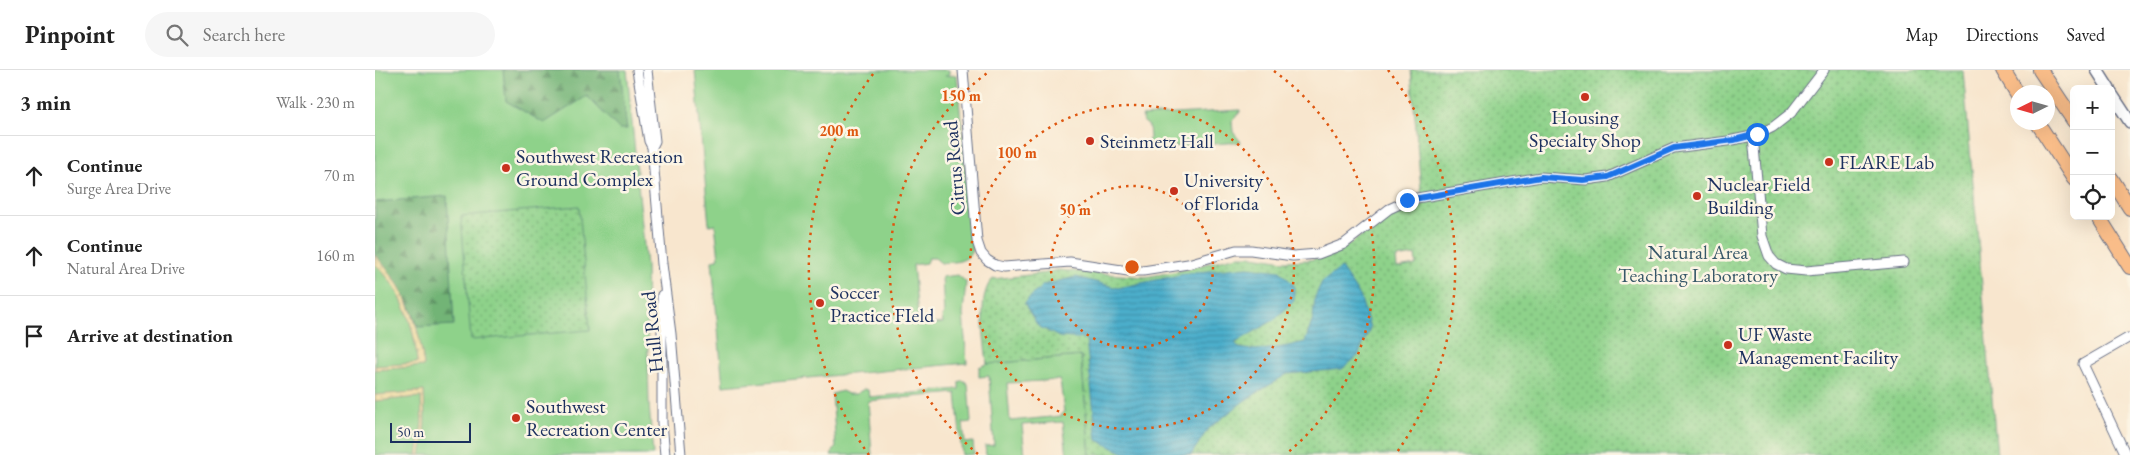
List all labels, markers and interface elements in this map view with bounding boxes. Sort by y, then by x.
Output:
search box [145,12,495,57]
text: Pinpoint [25,19,115,50]
icon: search [163,21,191,49]
text: Search here [203,22,285,47]
text: Map [1906,23,1938,46]
text: Directions [1966,23,2038,46]
text: Saved [2066,23,2105,46]
north arrow [2010,85,2055,130]
map controls [2070,85,2115,220]
button: + [2070,85,2115,130]
text: 150 m [941,86,981,105]
text: 3 min [20,89,71,116]
marker: Housing Specialty Shop [1579,91,1591,103]
text: Walk · 230 m [276,92,355,113]
place label: Housing Specialty Shop [1529,104,1641,153]
street label: Citrus Road [937,119,971,216]
text: 200 m [819,121,859,140]
route start [1746,123,1769,146]
place label: Steinmetz Hall [1100,128,1214,154]
button: − [2070,130,2115,175]
marker: Steinmetz Hall [1084,135,1096,147]
place label: Southwest Recreation Ground Complex [516,143,684,192]
text: 100 m [997,143,1037,162]
place label: FLARE Lab [1839,149,1934,175]
text: Continue [67,153,142,178]
marker: FLARE Lab [1823,156,1835,168]
icon: ahead [20,162,48,190]
marker: Southwest Recreation Ground Complex [500,162,512,174]
text: 70 m [324,165,355,186]
place label: University of Florida [1184,167,1264,216]
place label: Nuclear Field Building [1707,171,1812,220]
button: locate [2070,175,2115,220]
text: Surge Area Drive [67,178,171,199]
marker: University of Florida [1168,185,1180,197]
route end [1396,189,1419,212]
marker: Nuclear Field Building [1691,190,1703,202]
text: 50 m [1059,200,1091,219]
text: Continue [67,233,142,258]
park label: Natural Area Teaching Laboratory [1618,239,1778,288]
icon: ahead [20,242,48,270]
text: 160 m [316,245,355,266]
text: Natural Area Drive [67,258,185,279]
centre of rings [1123,258,1141,276]
place label: Soccer Practice FIeld [830,279,935,328]
street label: Hull Road [635,289,669,374]
marker: Soccer Practice FIeld [814,297,826,309]
place label: UF Waste Management Facility [1738,321,1898,370]
icon: arrive [20,322,48,350]
text: Arrive at destination [67,323,233,348]
marker: UF Waste Management Facility [1722,339,1734,351]
place label: Southwest Recreation Center [526,393,667,442]
marker: Southwest Recreation Center [510,412,522,424]
scale bar [390,420,471,443]
text: 50 m [397,423,424,441]

